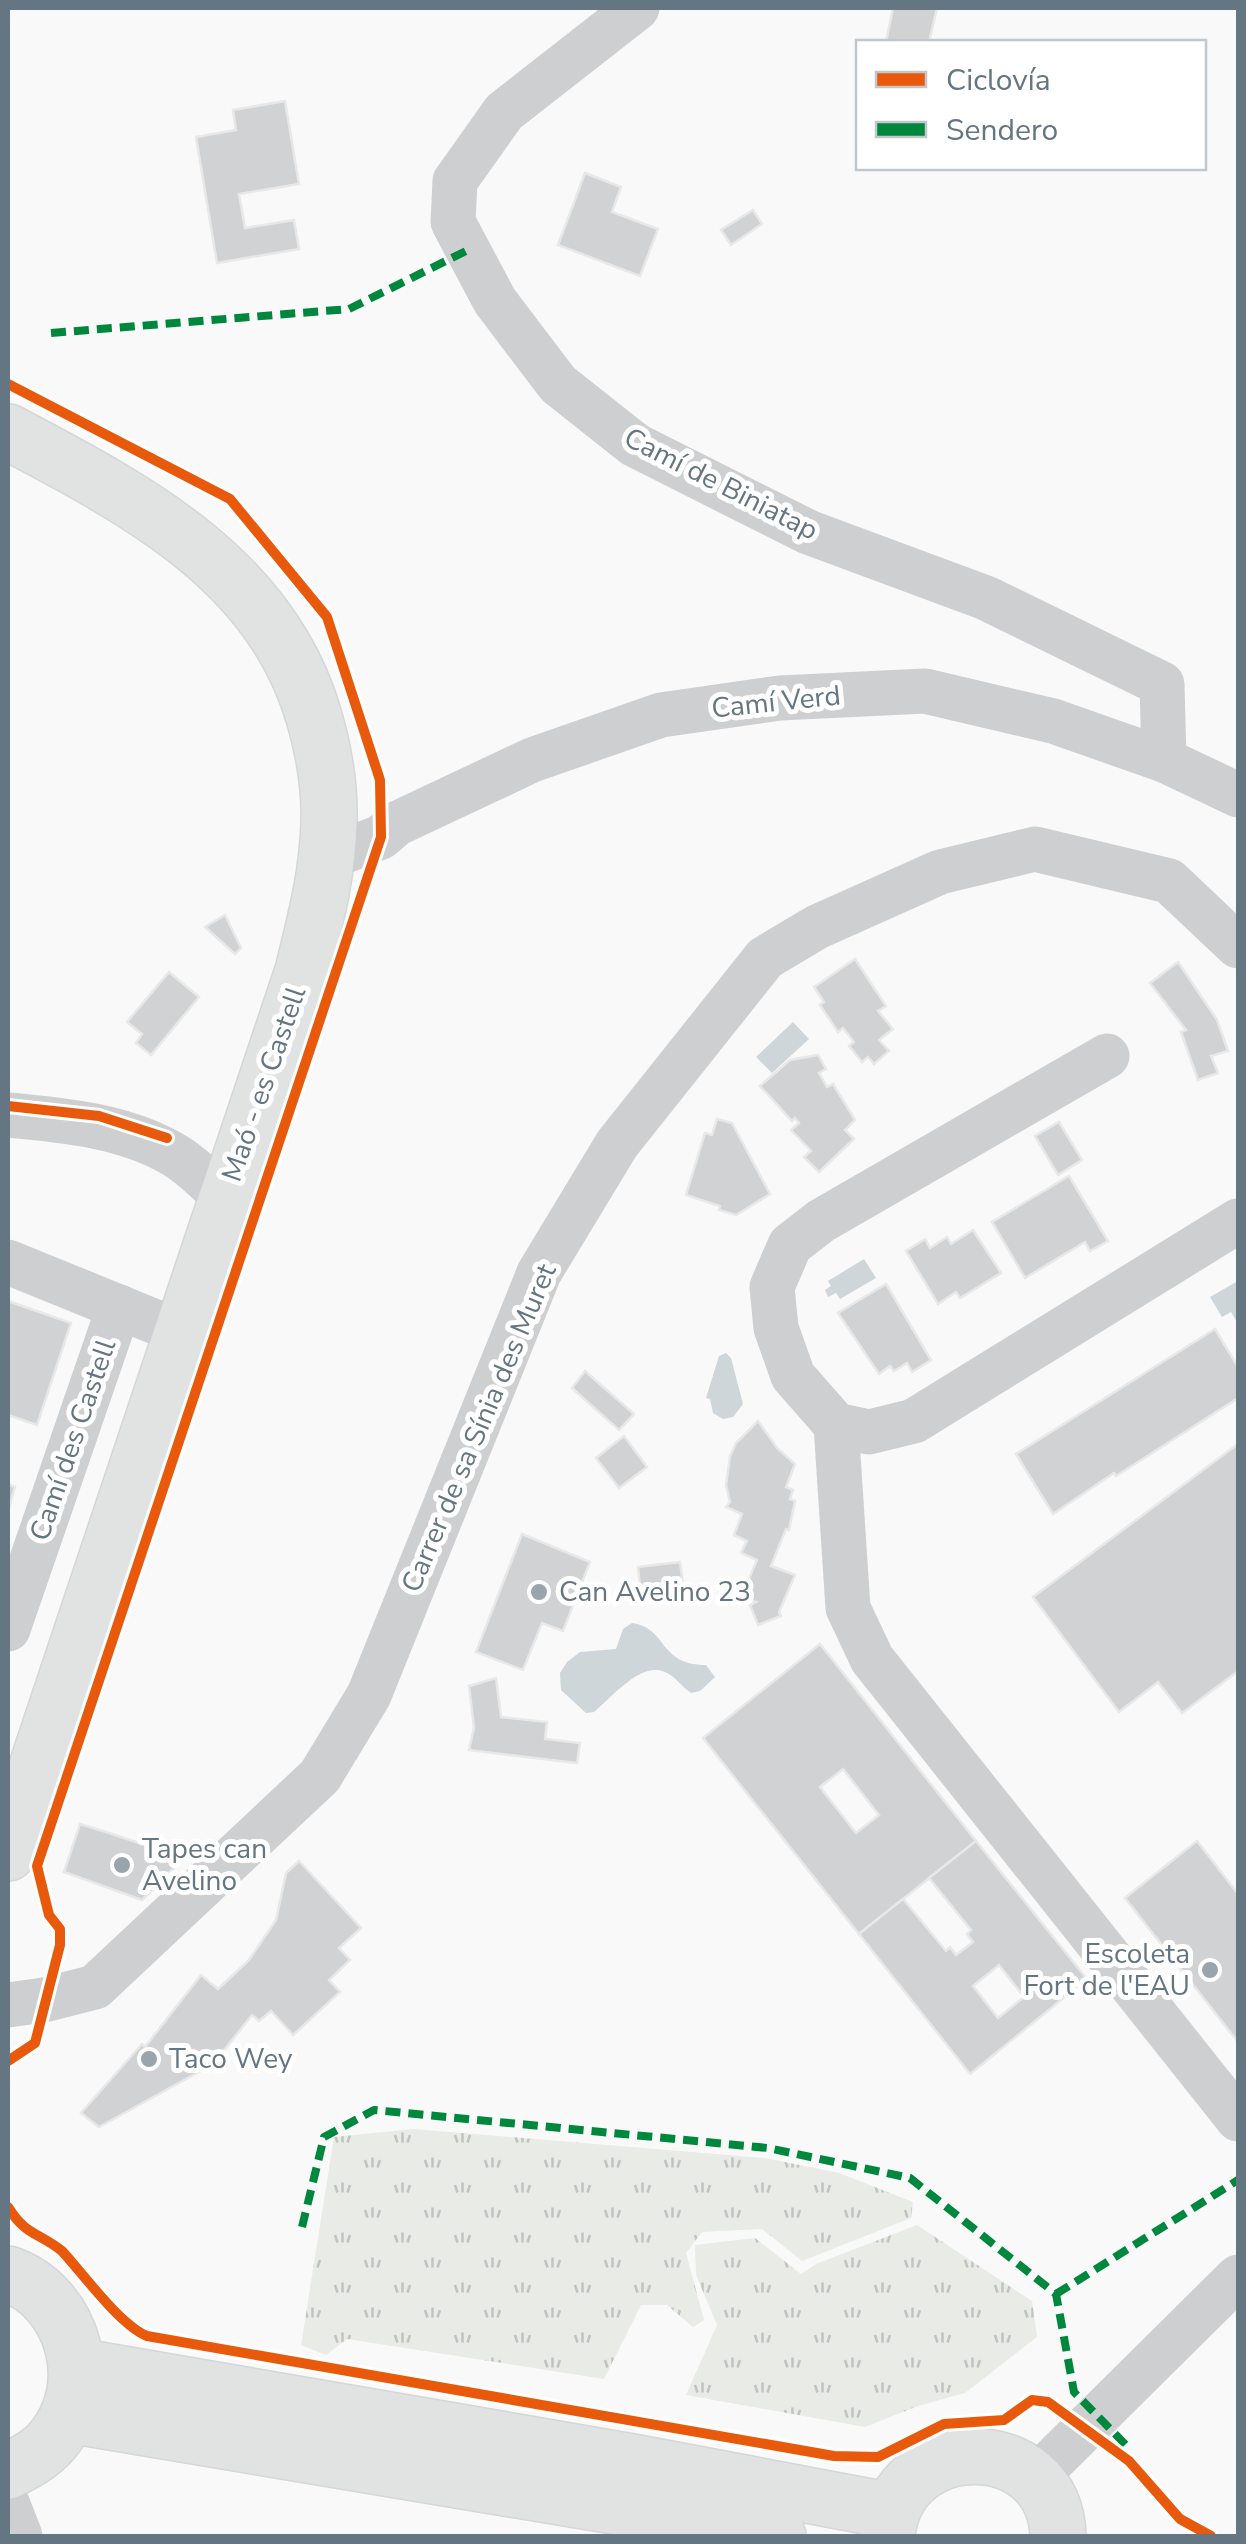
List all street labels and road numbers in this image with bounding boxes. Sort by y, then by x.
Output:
street label: Camí de Biniatap [618,419,824,549]
street label: Camí Verd [710,676,842,728]
street label: Maó - es Castell [213,981,315,1187]
street label: Carrer de sa Sínia des Muret [392,1258,566,1598]
street label: Camí des Castell [21,1334,125,1546]

